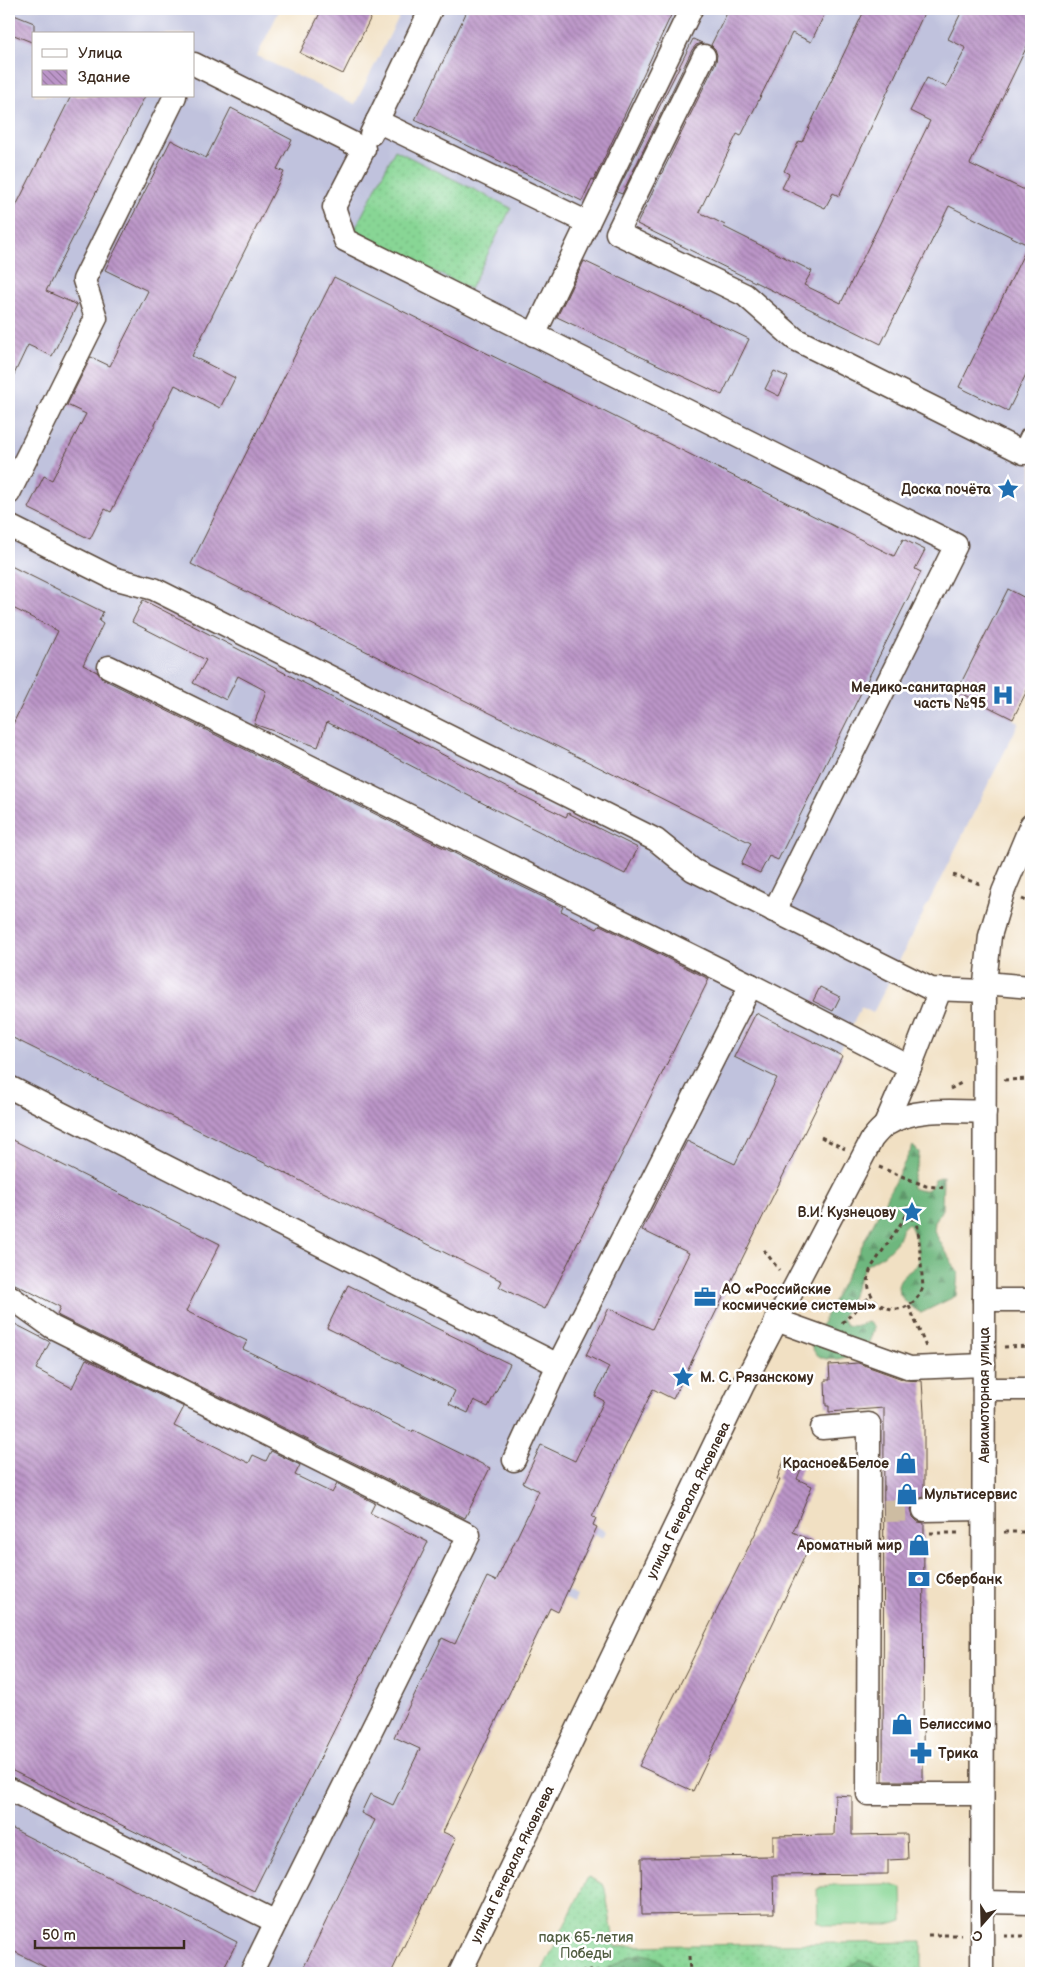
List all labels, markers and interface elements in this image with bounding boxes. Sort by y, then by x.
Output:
legend [32,32,195,98]
text: Улица [78,44,123,63]
text: Здание [78,68,130,87]
place icon: Доска почёта [995,476,1021,502]
place label: Доска почёта [901,481,992,498]
place label: Медико-санитарная часть №95 [851,679,986,712]
hospital icon: Медико-санитарная часть №95 [990,682,1016,708]
place icon: В.И. Кузнецову [899,1199,925,1225]
place label: В.И. Кузнецову [797,1204,896,1221]
place label: АО «Российские космические системы» [721,1281,876,1314]
office icon: АО «Российские космические системы» [692,1284,718,1310]
street label: Авиамоторная улица [976,1326,993,1464]
place icon: М. С. Рязанскому [670,1364,696,1390]
place label: М. С. Рязанскому [700,1369,814,1386]
street label: улица Генерала Яковлева [643,1418,734,1582]
shop icon: Красное&Белое [893,1450,919,1476]
place label: Красное&Белое [782,1455,889,1472]
shop icon: Мультисервис [894,1481,920,1507]
place label: Мультисервис [924,1486,1017,1503]
shop icon: Ароматный мир [906,1532,932,1558]
place label: Ароматный мир [796,1537,903,1554]
bank icon: Сбербанк [906,1566,932,1592]
place label: Сбербанк [936,1571,1002,1588]
shop icon: Белиссимо [889,1711,915,1737]
place label: Белиссимо [919,1716,992,1733]
pharmacy icon: Трика [908,1740,934,1766]
place label: Трика [938,1745,979,1762]
street label: улица Генерала Яковлева [467,1782,558,1946]
north arrow [958,1900,1008,1950]
scale bar [35,1917,184,1949]
text: 50 m [42,1926,76,1945]
text: С [970,1926,985,1945]
park label: парк 65-летия Победы [538,1929,634,1962]

